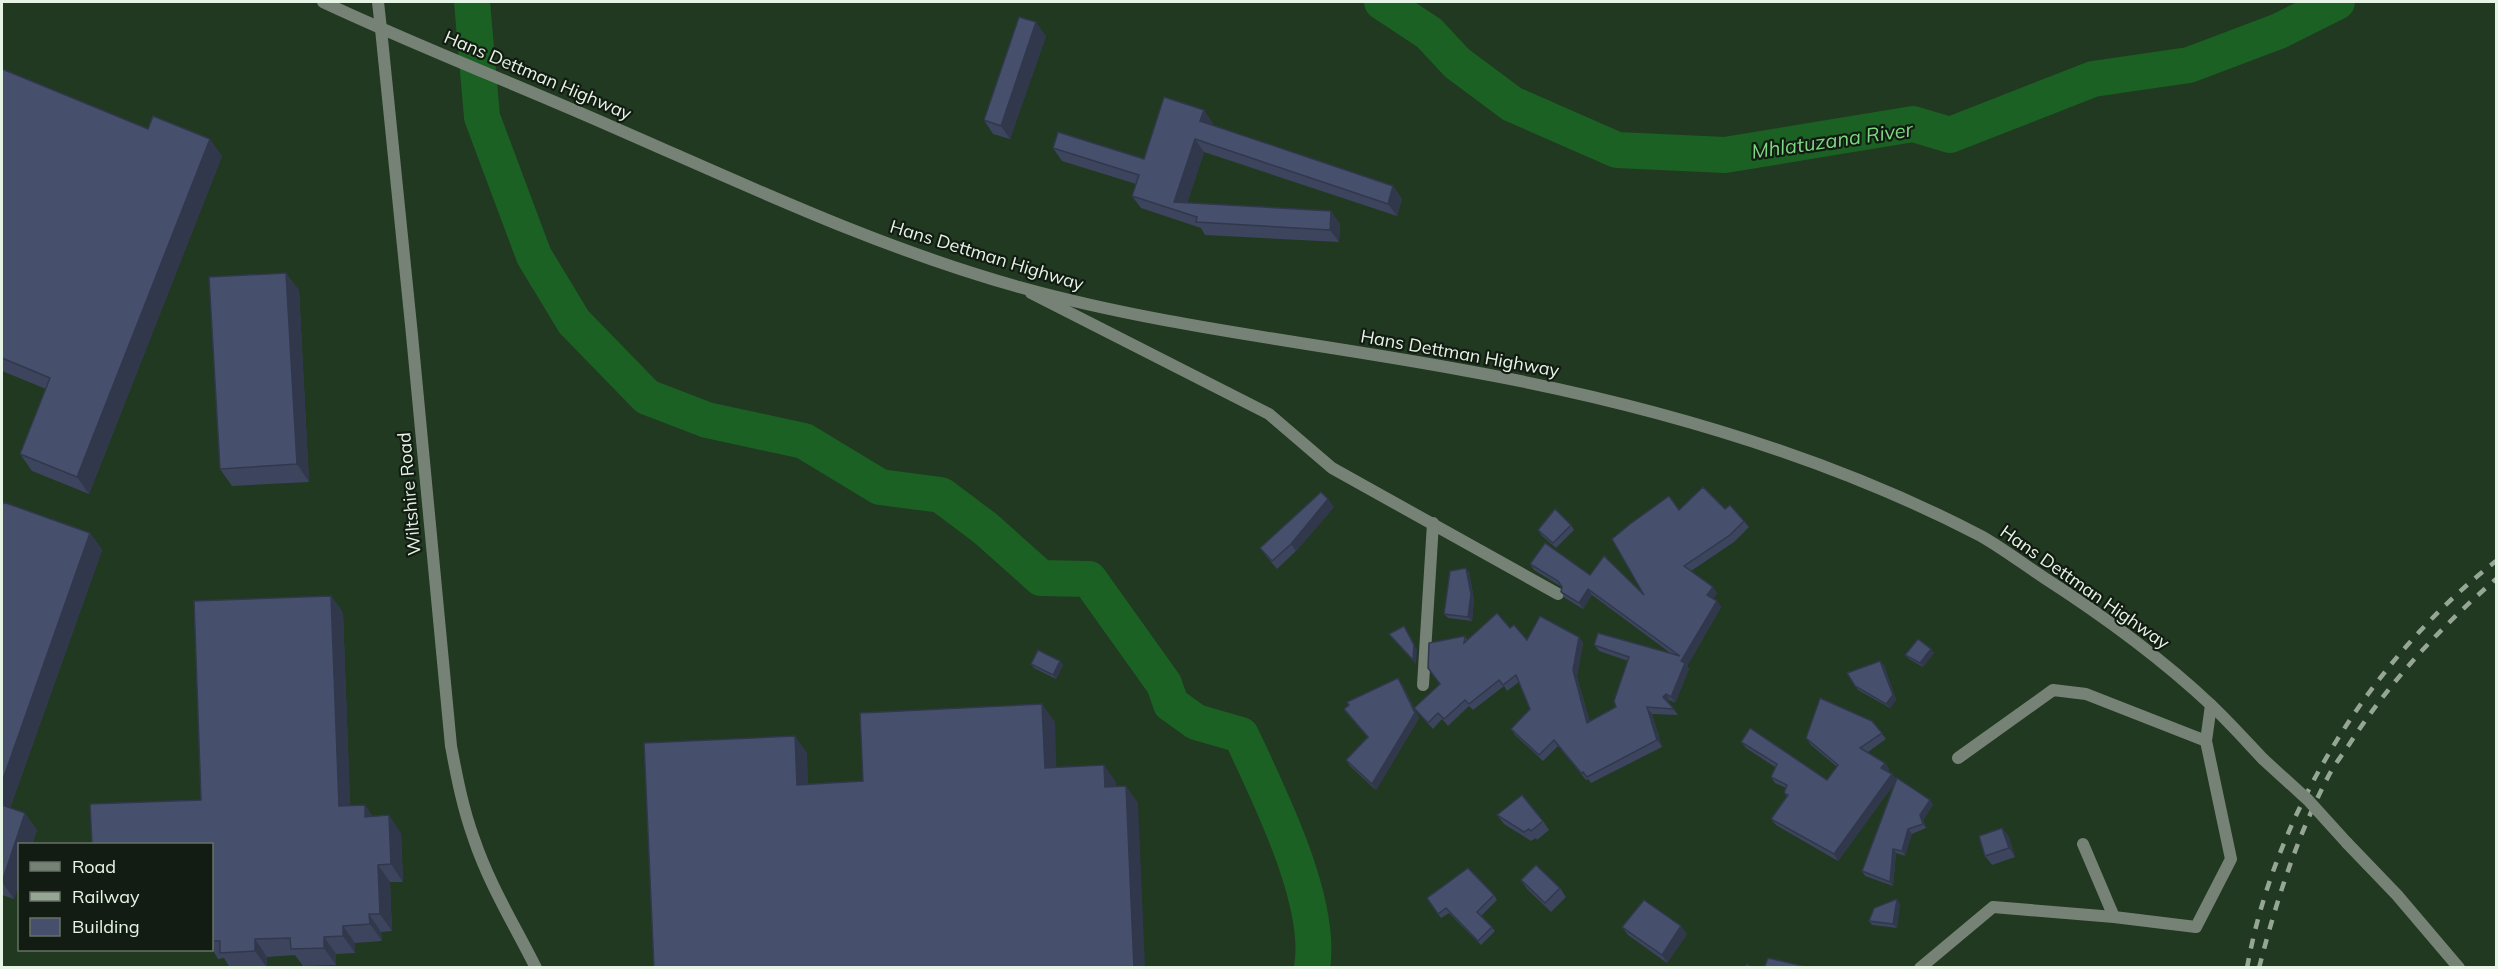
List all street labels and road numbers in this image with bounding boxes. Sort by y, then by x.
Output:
street label: Hans Dettman Highway [441,25,636,125]
street label: Hans Dettman Highway [887,215,1087,296]
street label: Hans Dettman Highway [1359,324,1562,382]
street label: Wiltshire Road [392,431,426,557]
street label: Hans Dettman Highway [1996,520,2174,654]

